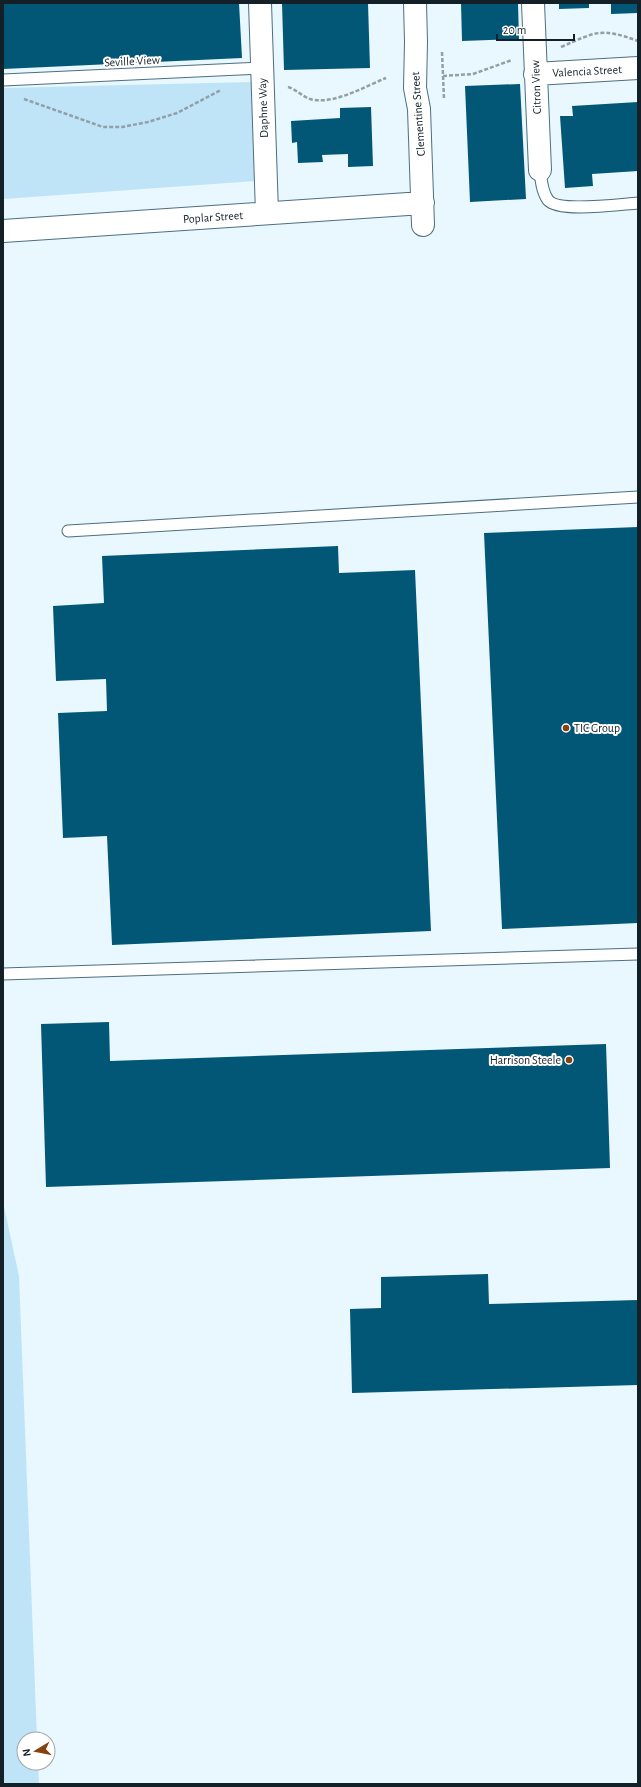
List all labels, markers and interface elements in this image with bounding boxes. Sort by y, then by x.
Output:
scale bar [497,16,574,42]
text: 20 m [503,24,526,36]
street label: Seville View [104,54,160,68]
street label: Citron View [529,60,543,114]
street label: Valencia Street [552,63,622,79]
street label: Clementine Street [409,71,427,157]
street label: Daphne Way [256,78,271,138]
street label: Poplar Street [183,209,244,225]
place label: TIC Group [574,722,620,734]
marker: TIC Group [561,723,571,733]
place label: Harrison Steele [490,1054,561,1066]
marker: Harrison Steele [564,1055,574,1065]
north arrow [16,1731,56,1771]
text: N [21,1748,33,1757]

